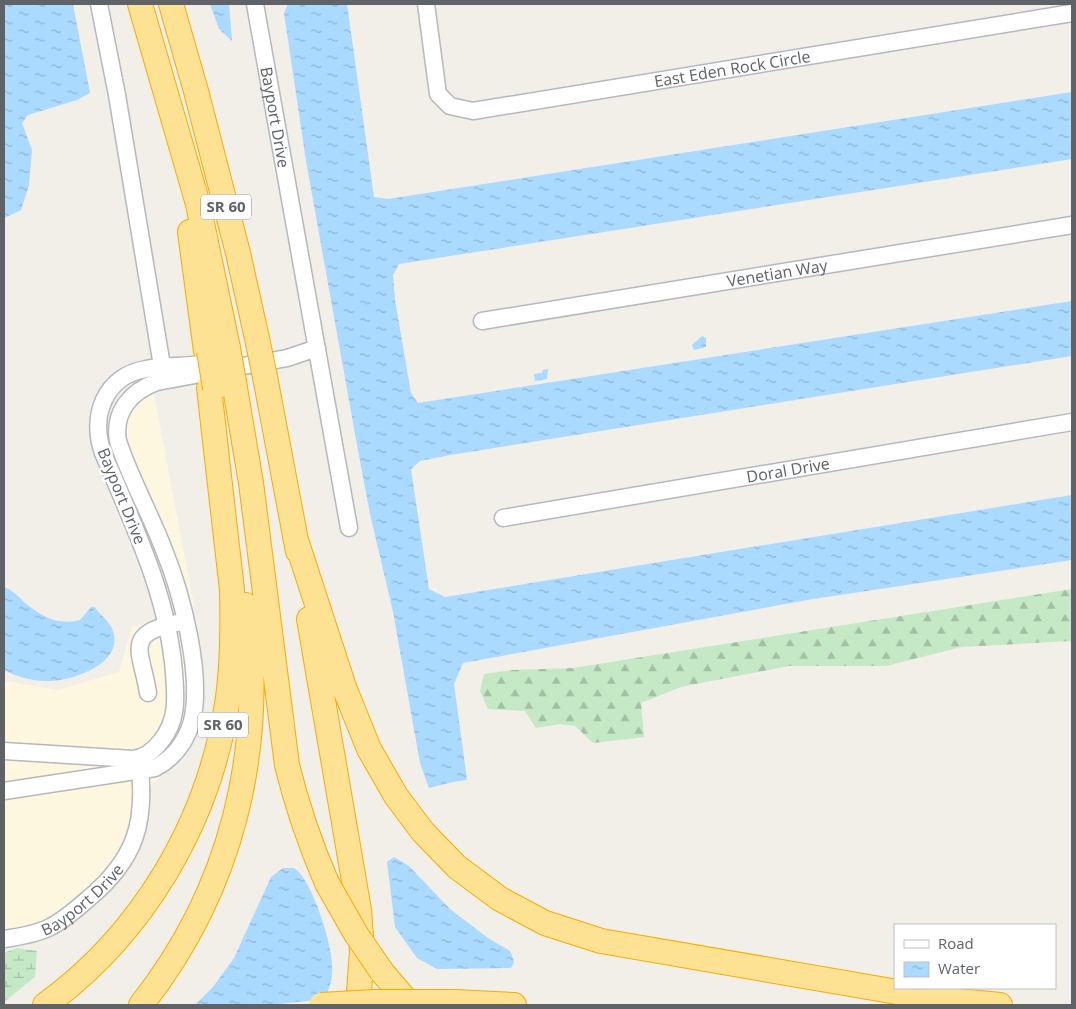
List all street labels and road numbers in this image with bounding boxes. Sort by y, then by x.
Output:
street label: East Eden Rock Circle [653,45,812,92]
street label: Bayport Drive [255,65,295,169]
road number: SR 60 [201,194,251,220]
street label: Venetian Way [725,254,830,292]
street label: Bayport Drive [93,444,151,548]
street label: Doral Drive [745,452,831,488]
road number: SR 60 [198,712,248,738]
street label: Bayport Drive [38,859,129,941]

